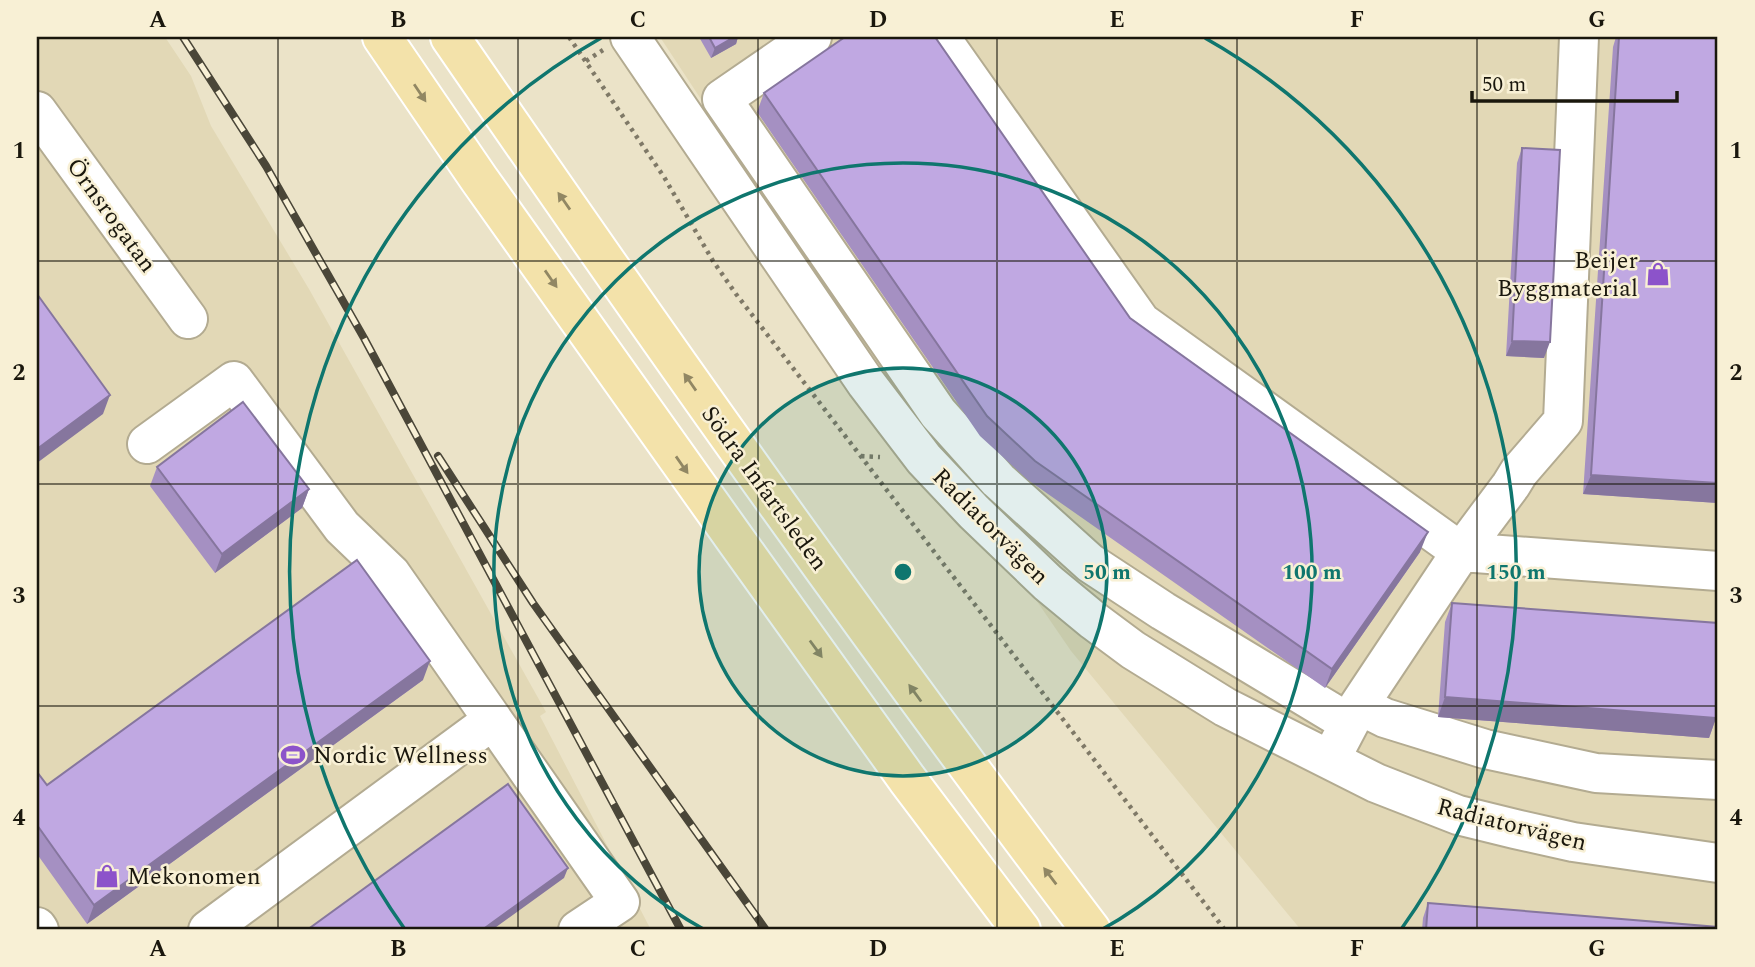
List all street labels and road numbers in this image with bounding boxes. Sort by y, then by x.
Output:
street label: Örnsrogatan [57,151,165,281]
street label: Södra Infartsleden [692,399,837,579]
street label: Radiatorvägen [923,460,1057,594]
street label: Radiatorvägen [1433,789,1590,861]

